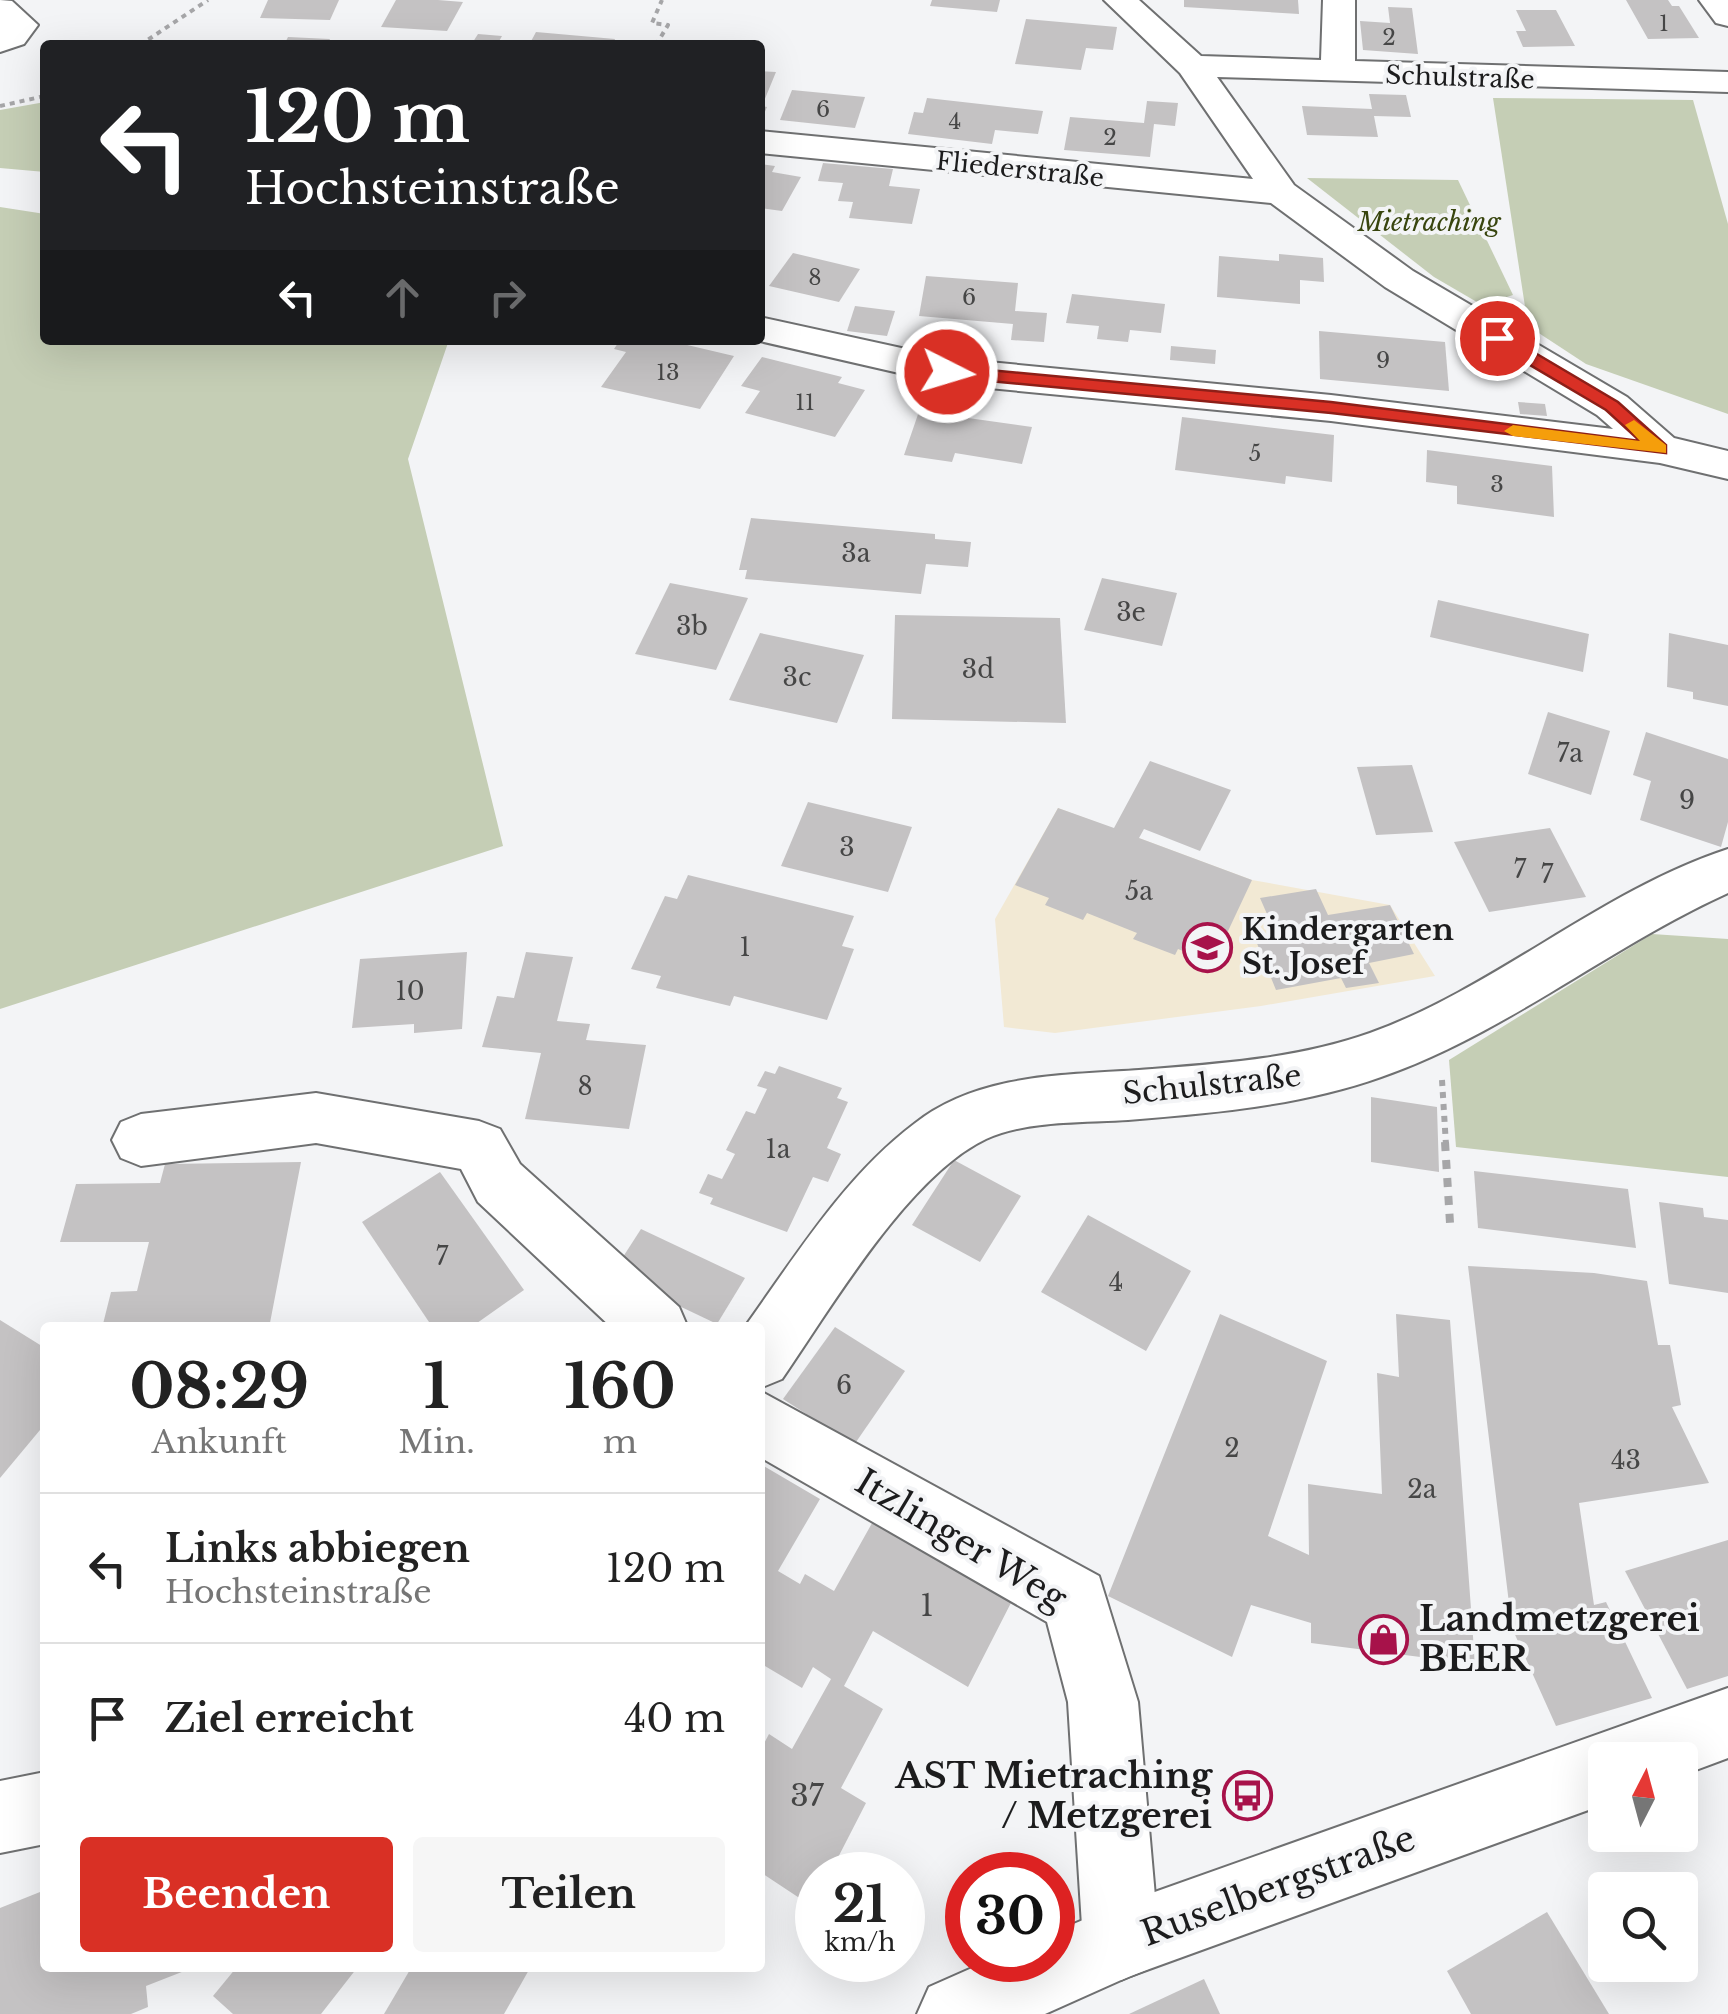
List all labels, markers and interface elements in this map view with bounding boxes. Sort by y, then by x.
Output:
house number: 1 [1659,10,1669,37]
house number: 2 [1382,24,1396,51]
street label: Schulstraße [1385,59,1535,96]
text: 120 m [245,74,470,161]
icon: left [80,80,210,210]
house number: 6 [816,96,830,123]
house number: 4 [949,108,961,135]
house number: 2 [1103,124,1117,151]
street label: Fliederstraße [934,145,1106,194]
text: Hochsteinstraße [245,160,620,216]
park label: Mietraching [1357,207,1502,238]
house number: 8 [808,264,822,291]
icon: left [270,270,325,325]
icon: ahead [375,270,430,325]
icon: right [480,270,535,325]
house number: 6 [962,284,976,311]
pin [1455,296,1540,381]
icon: arrive [1470,311,1525,366]
position arrow [895,320,999,424]
house number: 9 [1376,347,1390,374]
house number: 13 [656,359,680,386]
house number: 11 [795,389,815,416]
house number: 5 [1249,440,1261,467]
house number: 3 [1490,471,1504,498]
house number: 3a [841,538,871,569]
house number: 3e [1116,597,1146,628]
house number: 3b [676,611,708,642]
house number: 3d [962,654,994,685]
house number: 3c [783,662,811,693]
house number: 7a [1557,738,1583,769]
house number: 9 [1679,785,1695,816]
house number: 3 [839,832,855,863]
house number: 7 [1514,854,1527,885]
house number: 7 [1541,859,1554,890]
house number: 5a [1125,876,1153,907]
place label: Kindergarten St. Josef [1242,911,1454,982]
school or university icon: Kindergarten St. Josef [1181,921,1233,973]
house number: 1 [739,932,751,963]
house number: 10 [395,976,425,1007]
street label: Schulstraße [1121,1057,1303,1112]
house number: 8 [577,1071,593,1102]
house number: 1a [765,1134,791,1165]
house number: 7 [436,1241,449,1272]
house number: 4 [1109,1267,1123,1298]
text: 08:29 [129,1350,309,1424]
text: 1 [423,1350,450,1424]
text: 160 [564,1350,676,1424]
house number: 6 [836,1370,852,1401]
text: Ankunft [152,1422,287,1462]
text: Min. [398,1422,475,1462]
text: m [603,1422,637,1462]
house number: 2 [1224,1433,1240,1464]
house number: 43 [1611,1445,1641,1476]
street label: Itzlinger Weg [848,1460,1076,1620]
house number: 2a [1407,1474,1437,1505]
text: Links abbiegen [165,1525,470,1572]
icon: left [80,1541,135,1596]
text: 120 m [606,1545,725,1592]
text: Hochsteinstraße [165,1572,432,1612]
house number: 1 [920,1587,934,1624]
place label: Landmetzgerei BEER [1419,1597,1700,1680]
shop icon: Landmetzgerei BEER [1358,1613,1410,1665]
icon: arrive [80,1691,135,1746]
text: Ziel erreicht [165,1695,414,1742]
text: 40 m [624,1695,725,1742]
north arrow [1588,1742,1698,1852]
map controls [1588,1742,1698,1982]
place label: AST Mietraching / Metzgerei [894,1754,1214,1837]
bus stop icon: AST Mietraching / Metzgerei [1221,1770,1273,1822]
house number: 37 [790,1777,825,1814]
street label: Ruselbergstraße [1135,1816,1421,1955]
button: Beenden [80,1837,393,1952]
button: Teilen [413,1837,725,1952]
speed limit sign: 30 [945,1852,1075,1982]
button: search [1588,1872,1698,1982]
text: 21 [833,1873,887,1936]
text: km/h [825,1927,895,1958]

